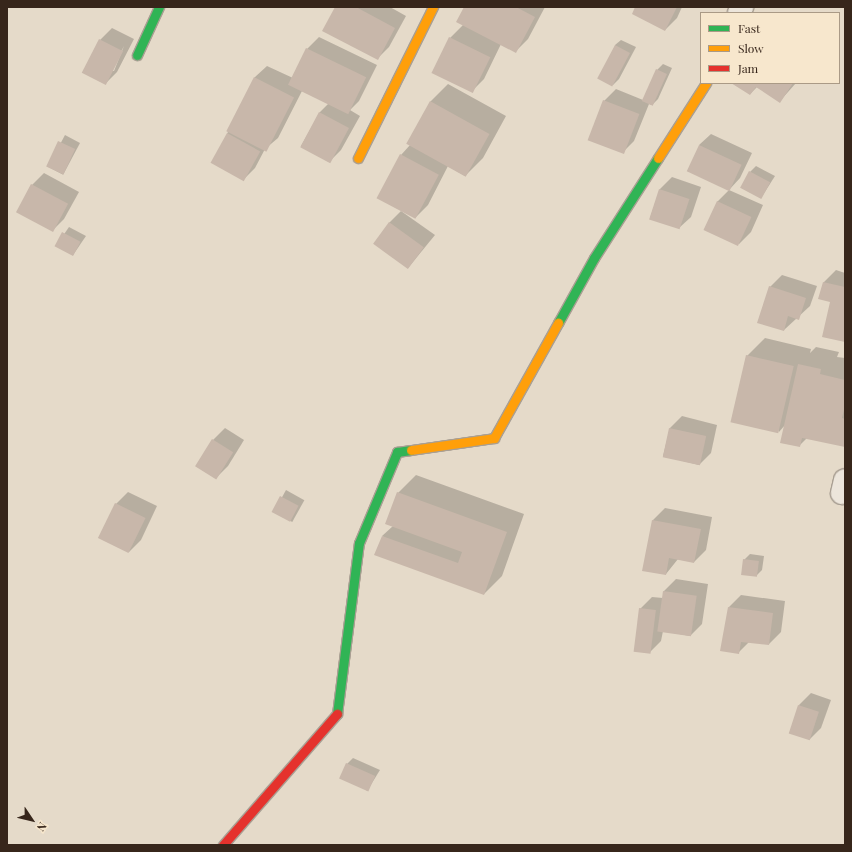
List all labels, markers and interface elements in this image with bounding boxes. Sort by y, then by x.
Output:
legend [700,12,840,84]
text: Fast [738,20,760,36]
text: Slow [738,40,764,56]
text: Jam [738,60,758,76]
north arrow [12,800,52,840]
text: N [34,820,51,835]

